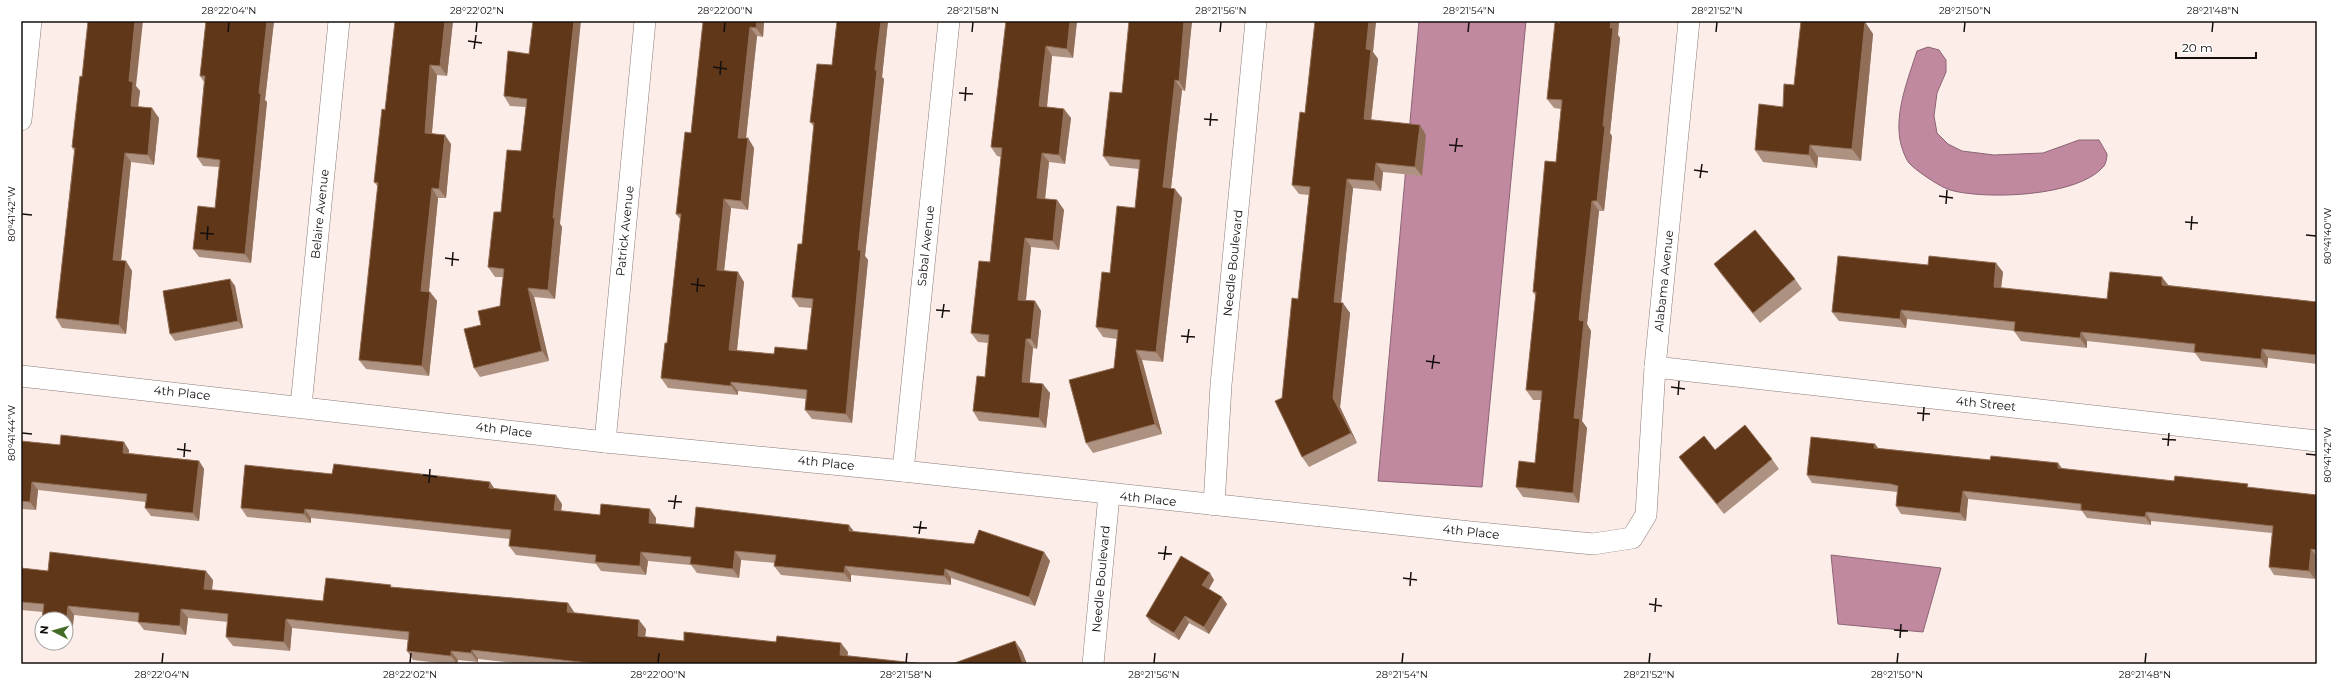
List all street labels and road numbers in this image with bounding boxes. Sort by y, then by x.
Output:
street label: Belaire Avenue [307,168,332,260]
street label: Patrick Avenue [612,185,637,277]
street label: Sabal Avenue [914,205,937,287]
street label: Needle Boulevard [1219,209,1246,317]
street label: Alabama Avenue [1651,229,1676,333]
street label: 4th Place [153,382,211,403]
street label: 4th Street [1955,393,2017,414]
street label: 4th Place [475,419,533,440]
street label: 4th Place [797,452,855,473]
street label: 4th Place [1119,488,1177,509]
street label: 4th Place [1442,521,1500,542]
street label: Needle Boulevard [1088,525,1113,633]

